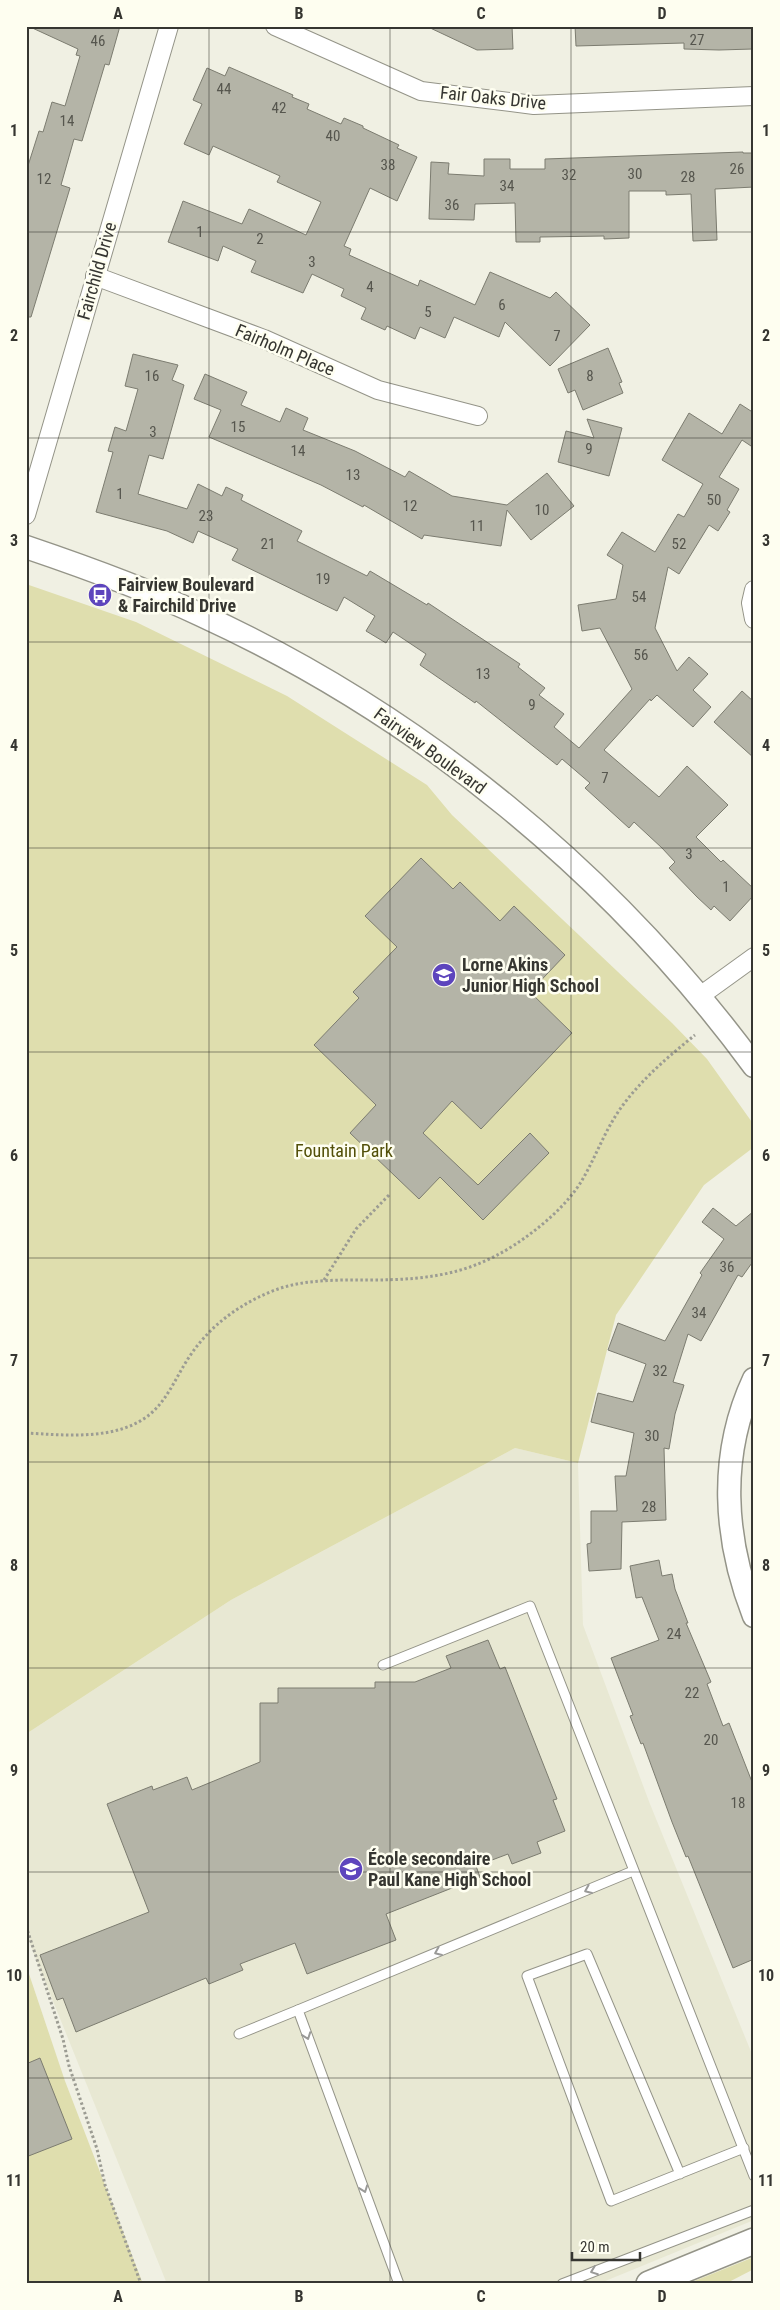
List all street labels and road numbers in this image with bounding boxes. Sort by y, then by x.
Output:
street label: Fair Oaks Drive [439,81,547,114]
street label: Fairchild Drive [73,220,120,322]
street label: Fairholm Place [232,319,338,380]
street label: Fairview Boulevard [370,703,490,798]

